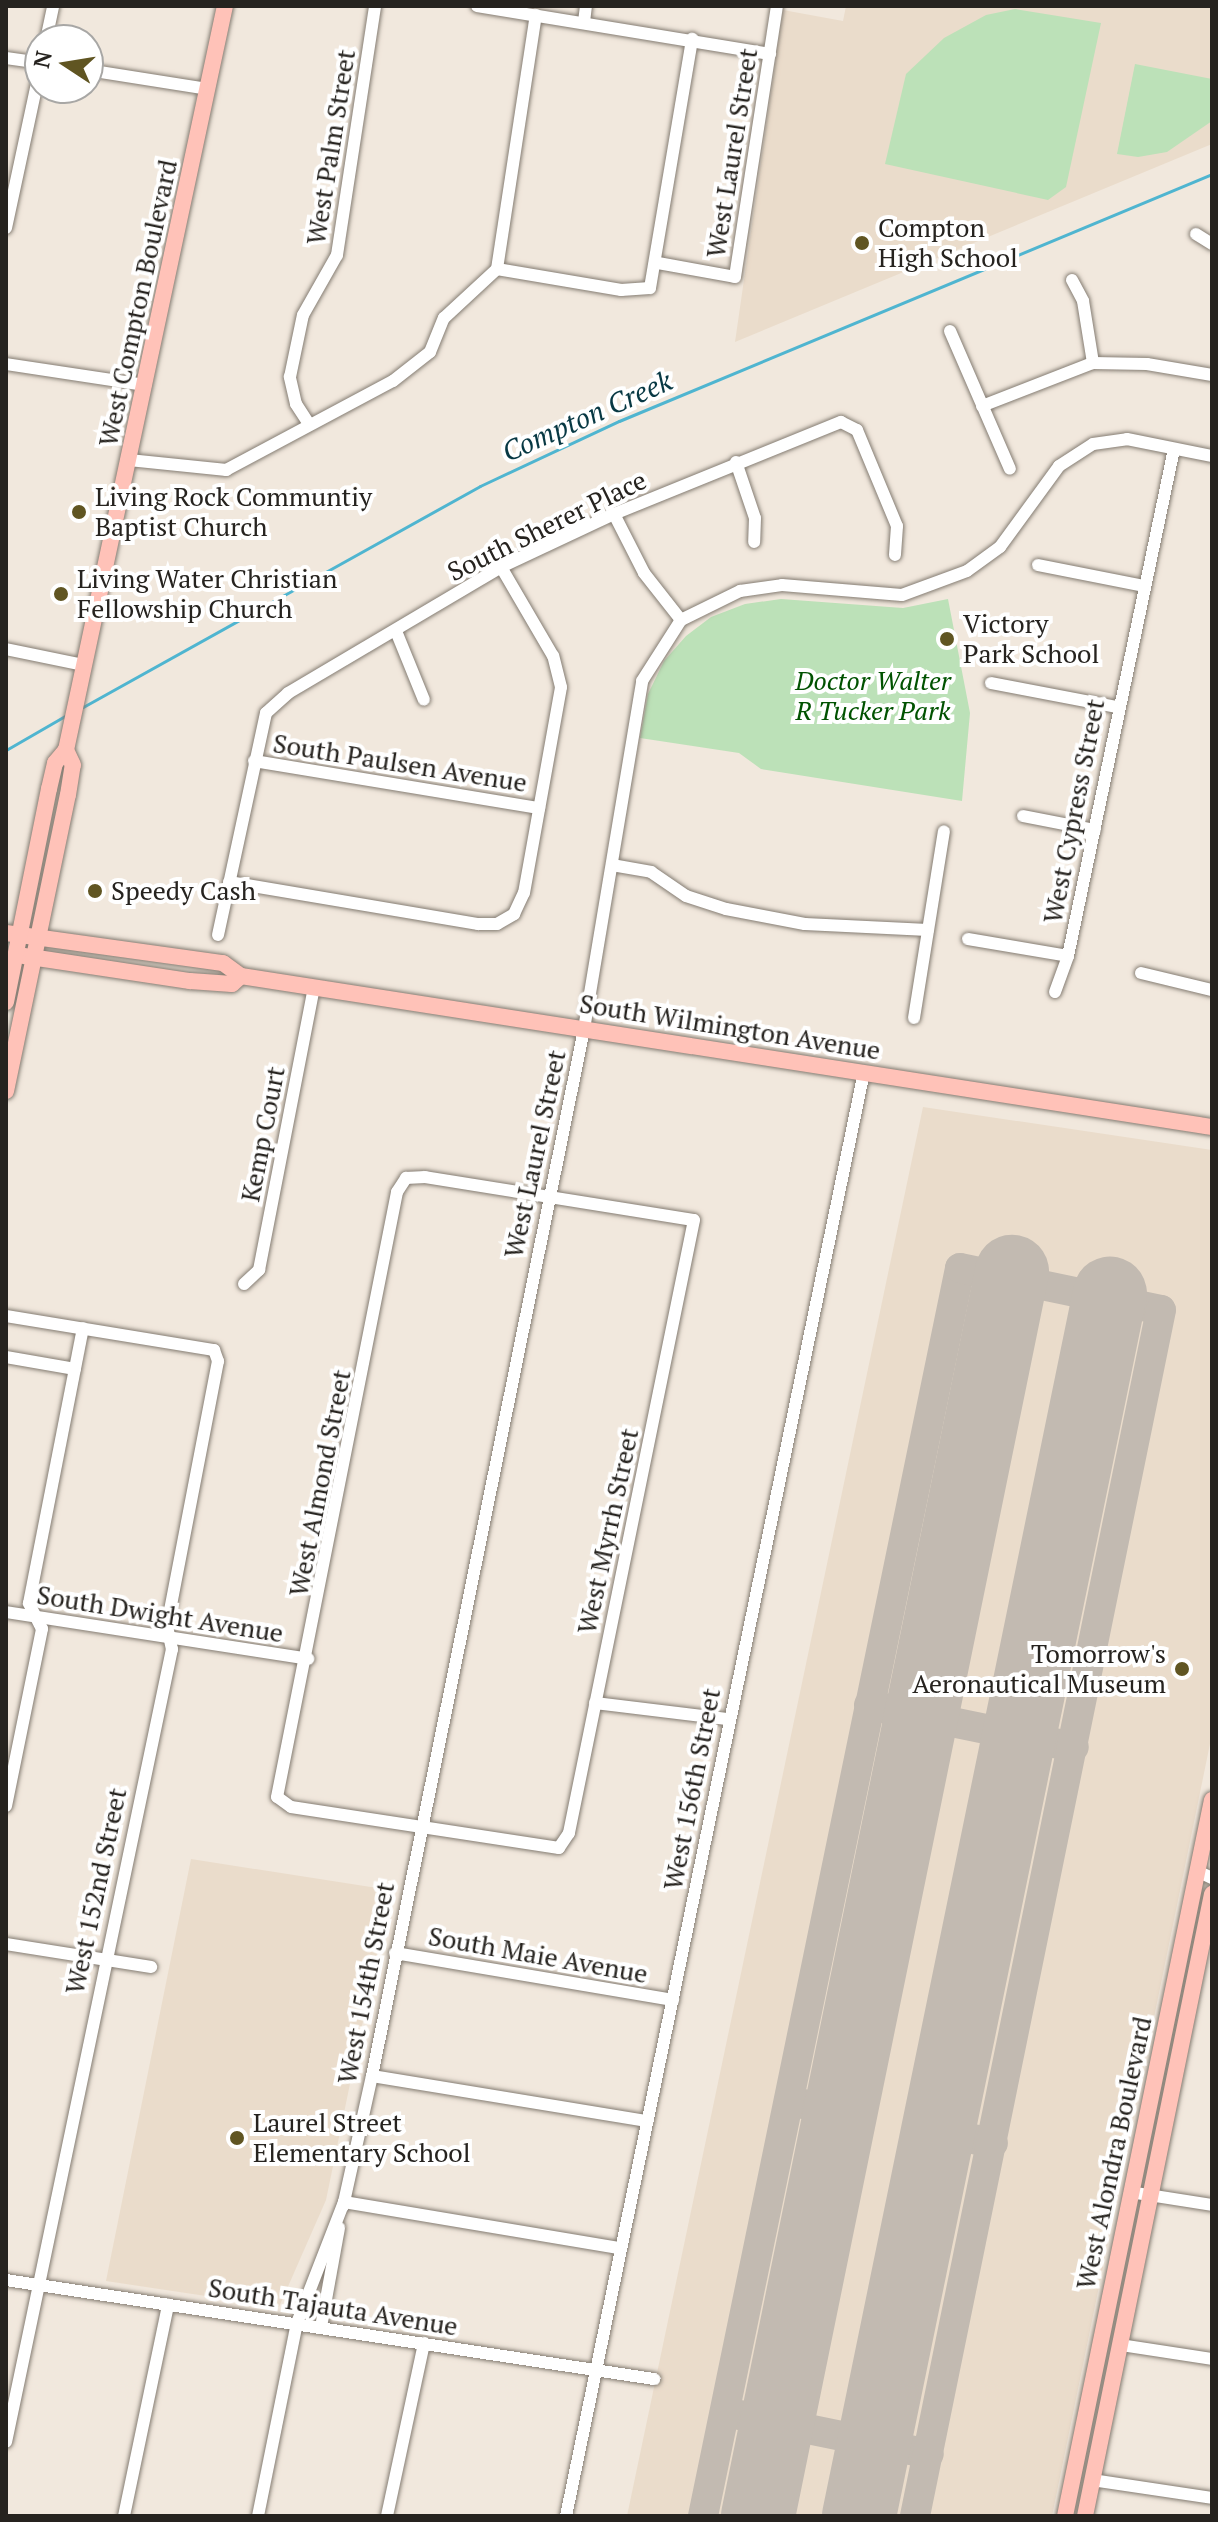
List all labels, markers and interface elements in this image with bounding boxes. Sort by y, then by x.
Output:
north arrow [24,24,104,104]
street label: West Laurel Street [700,46,764,260]
street label: West Palm Street [300,47,362,247]
text: N [26,48,58,70]
street label: West Compton Boulevard [92,157,184,449]
place label: Compton High School [878,212,1018,274]
marker: Compton High School [853,234,871,252]
water label: Compton Creek [497,364,677,468]
street label: South Sherer Place [443,464,651,588]
place label: Living Rock Communtiy Baptist Church [95,481,372,542]
marker: Living Rock Communtiy Baptist Church [70,503,88,521]
place label: Living Water Christian Fellowship Church [77,563,337,624]
marker: Living Water Christian Fellowship Church [52,585,70,603]
place label: Victory Park School [963,608,1099,670]
marker: Victory Park School [938,630,956,648]
park label: Doctor Walter R Tucker Park [795,665,951,726]
street label: West Cypress Street [1037,696,1111,926]
street label: South Paulsen Avenue [271,727,529,799]
place label: Speedy Cash [111,875,256,907]
marker: Speedy Cash [86,882,104,900]
street label: South Wilmington Avenue [577,988,883,1066]
street label: West Laurel Street [498,1047,572,1261]
street label: Kemp Court [235,1064,291,1204]
street label: West Almond Street [283,1367,357,1599]
street label: West Myrrh Street [571,1425,645,1637]
street label: South Dwight Avenue [34,1579,286,1649]
place label: Tomorrow's Aeronautical Museum [912,1638,1166,1700]
marker: Tomorrow's Aeronautical Museum [1173,1660,1191,1678]
street label: West 156th Street [657,1685,727,1893]
street label: West 152nd Street [59,1785,133,1997]
street label: West 154th Street [331,1879,401,2087]
street label: South Maie Avenue [426,1920,650,1990]
street label: West Alondra Boulevard [1070,2013,1158,2293]
place label: Laurel Street Elementary School [253,2107,471,2168]
marker: Laurel Street Elementary School [228,2129,246,2147]
street label: South Tajauta Avenue [206,2272,460,2342]

